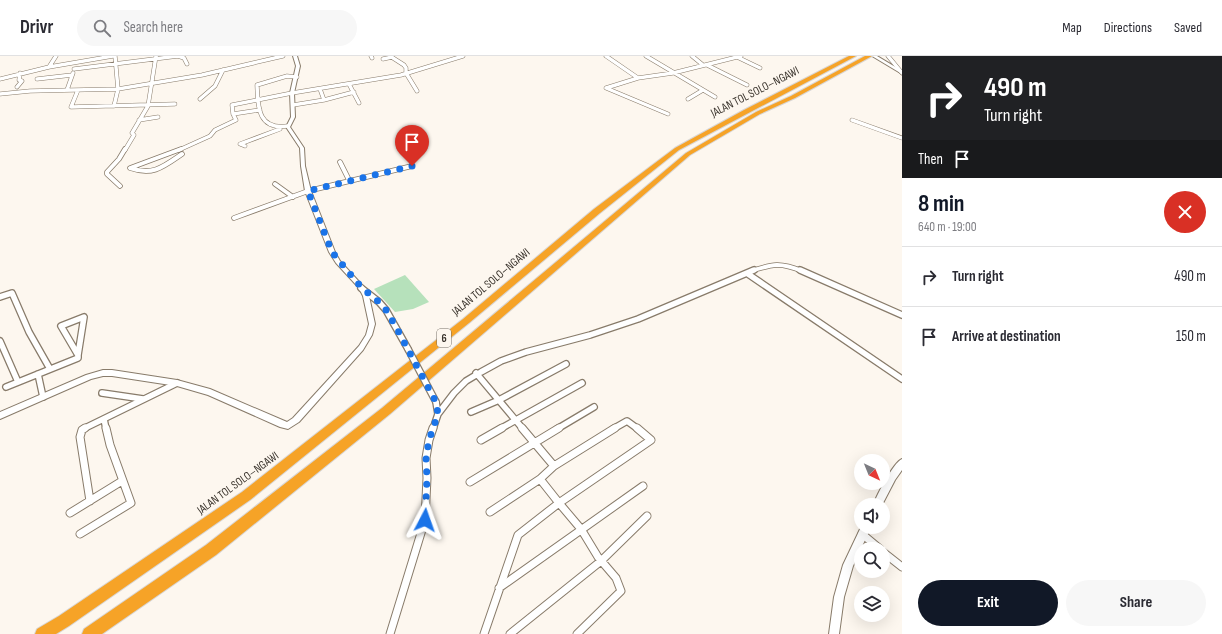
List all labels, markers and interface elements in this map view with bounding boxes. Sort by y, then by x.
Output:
search box [77,10,357,46]
text: Drivr [20,16,53,39]
icon: search [91,17,113,39]
text: Search here [123,18,183,37]
text: Map [1062,19,1082,36]
text: Directions [1104,19,1152,36]
text: Saved [1174,19,1202,36]
street label: JALAN TOL SOLO–NGAWI [707,63,802,121]
text: 490 m [984,71,1047,104]
icon: right [918,72,970,124]
text: Turn right [984,105,1042,126]
pin [395,125,429,166]
icon: arrive [401,131,423,153]
icon: arrive [951,148,973,170]
text: Then [918,150,943,169]
text: 8 min [918,189,965,218]
button: close [1164,191,1206,233]
text: 640 m · 19:00 [918,219,977,235]
street label: JALAN TOL SOLO–NGAWI [448,245,533,320]
icon: right [918,266,940,288]
text: Turn right [952,267,1004,286]
text: 490 m [1174,267,1206,286]
icon: arrive [918,326,940,348]
text: Arrive at destination [952,327,1061,346]
text: 150 m [1176,327,1206,346]
road number: 6 [437,329,451,347]
street label: JALAN TOL SOLO–NGAWI [193,448,282,518]
north arrow [854,454,890,490]
map controls [854,454,890,622]
button: sound [854,498,890,534]
position arrow [404,499,446,541]
button: search [854,542,890,578]
button: Exit [918,580,1058,626]
button: Share [1066,580,1206,626]
button: layers [854,586,890,622]

